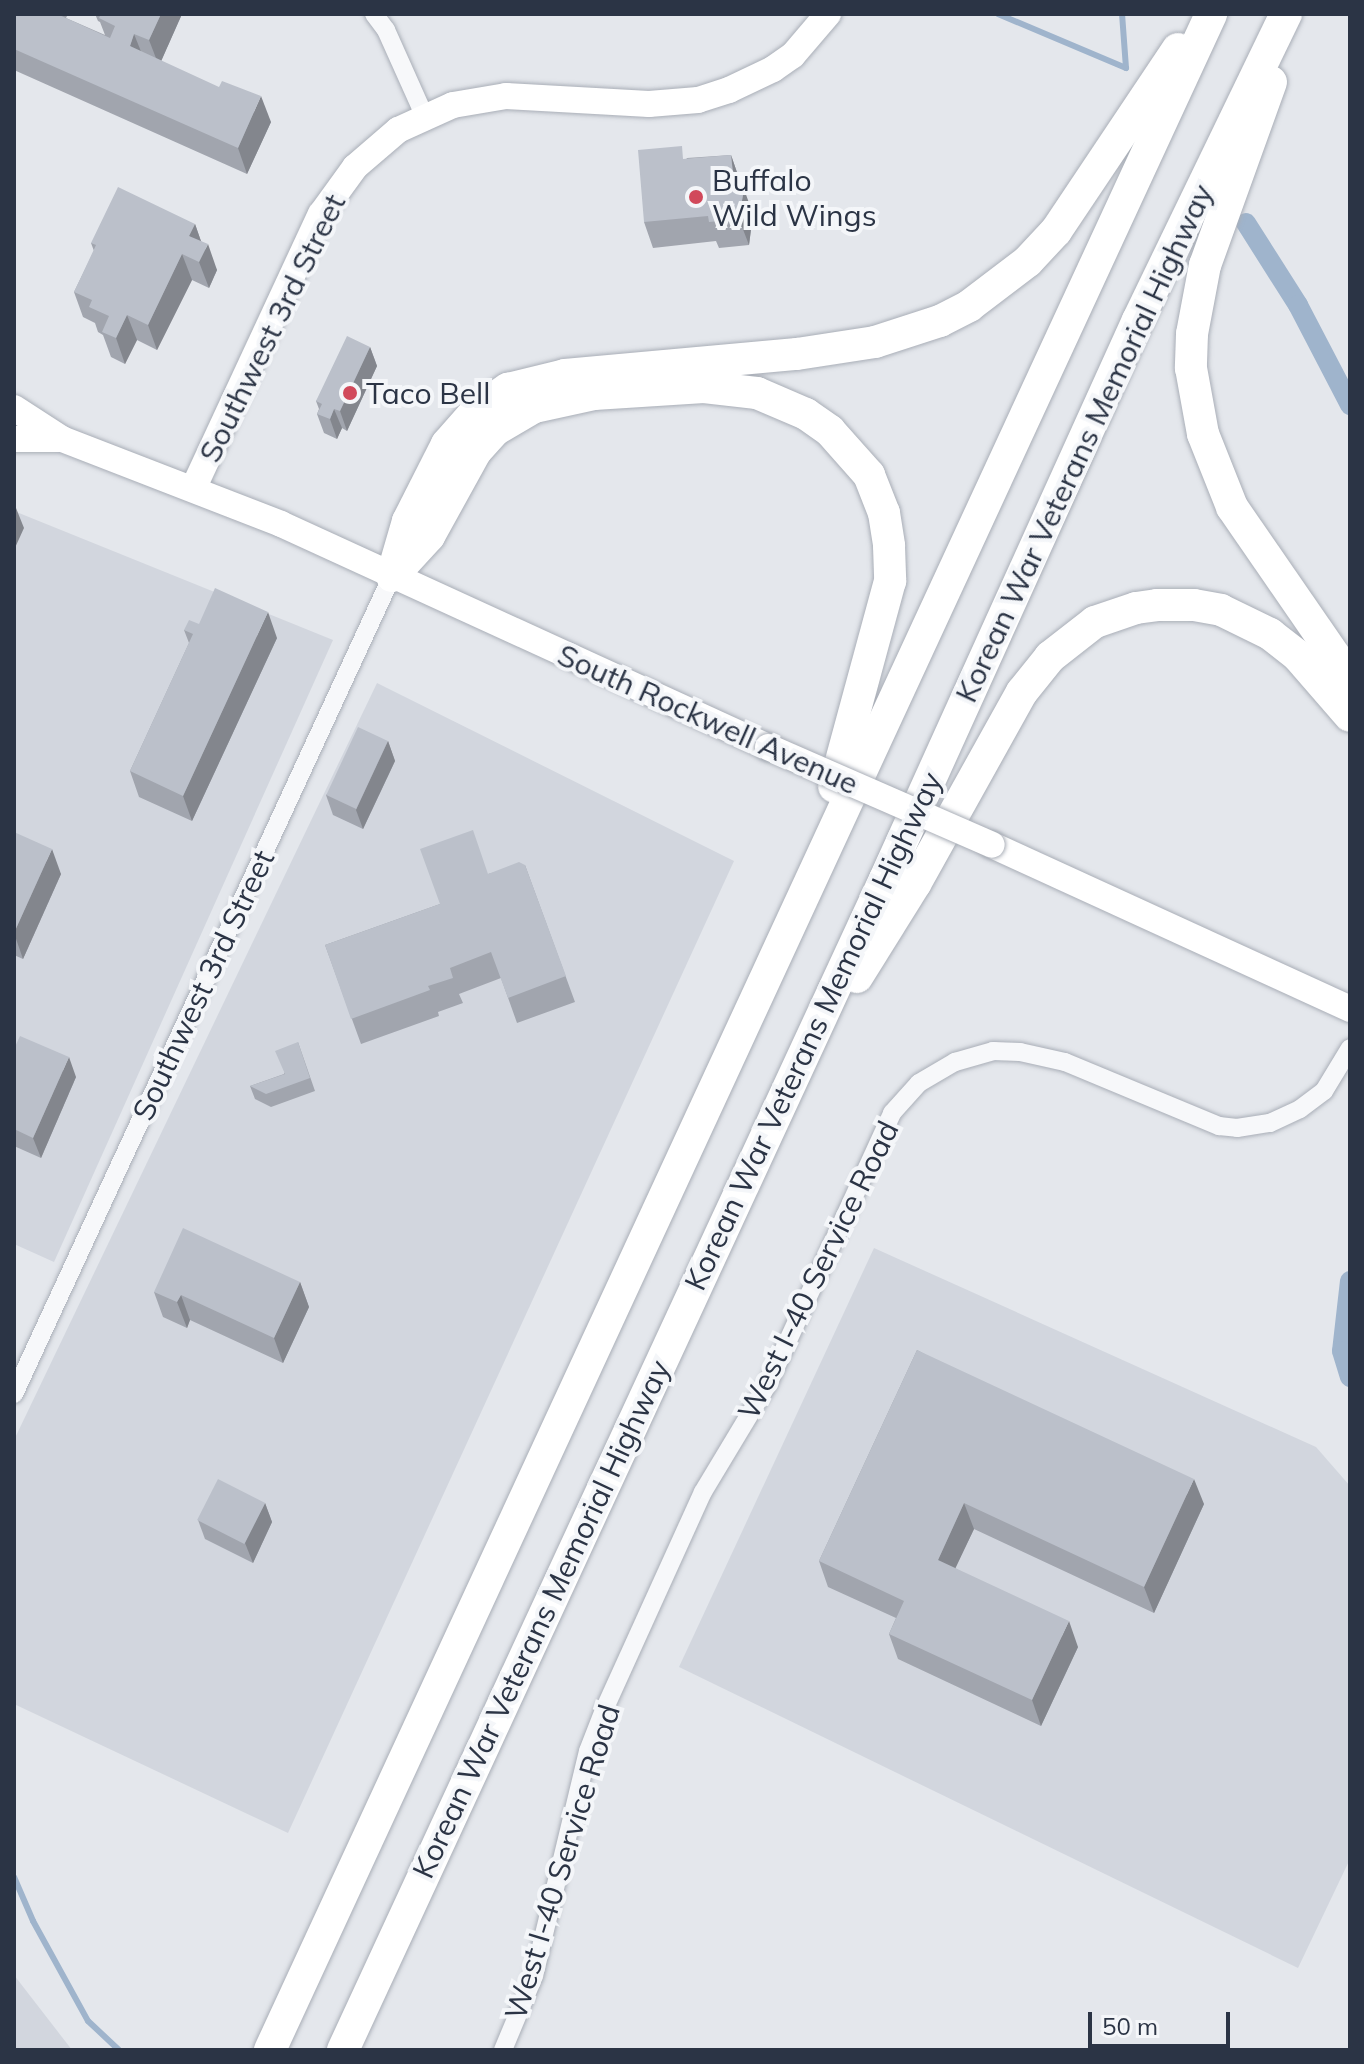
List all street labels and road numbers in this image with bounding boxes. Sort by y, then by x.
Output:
street label: Korean War Veterans Memorial Highway [948,178,1220,708]
street label: Southwest 3rd Street [191,188,353,468]
street label: South Rockwell Avenue [552,636,864,802]
street label: Korean War Veterans Memorial Highway [677,766,949,1296]
street label: Southwest 3rd Street [125,844,281,1126]
street label: West I-40 Service Road [730,1115,906,1425]
street label: Korean War Veterans Memorial Highway [405,1354,677,1884]
street label: West I-40 Service Road [497,1700,627,2024]

